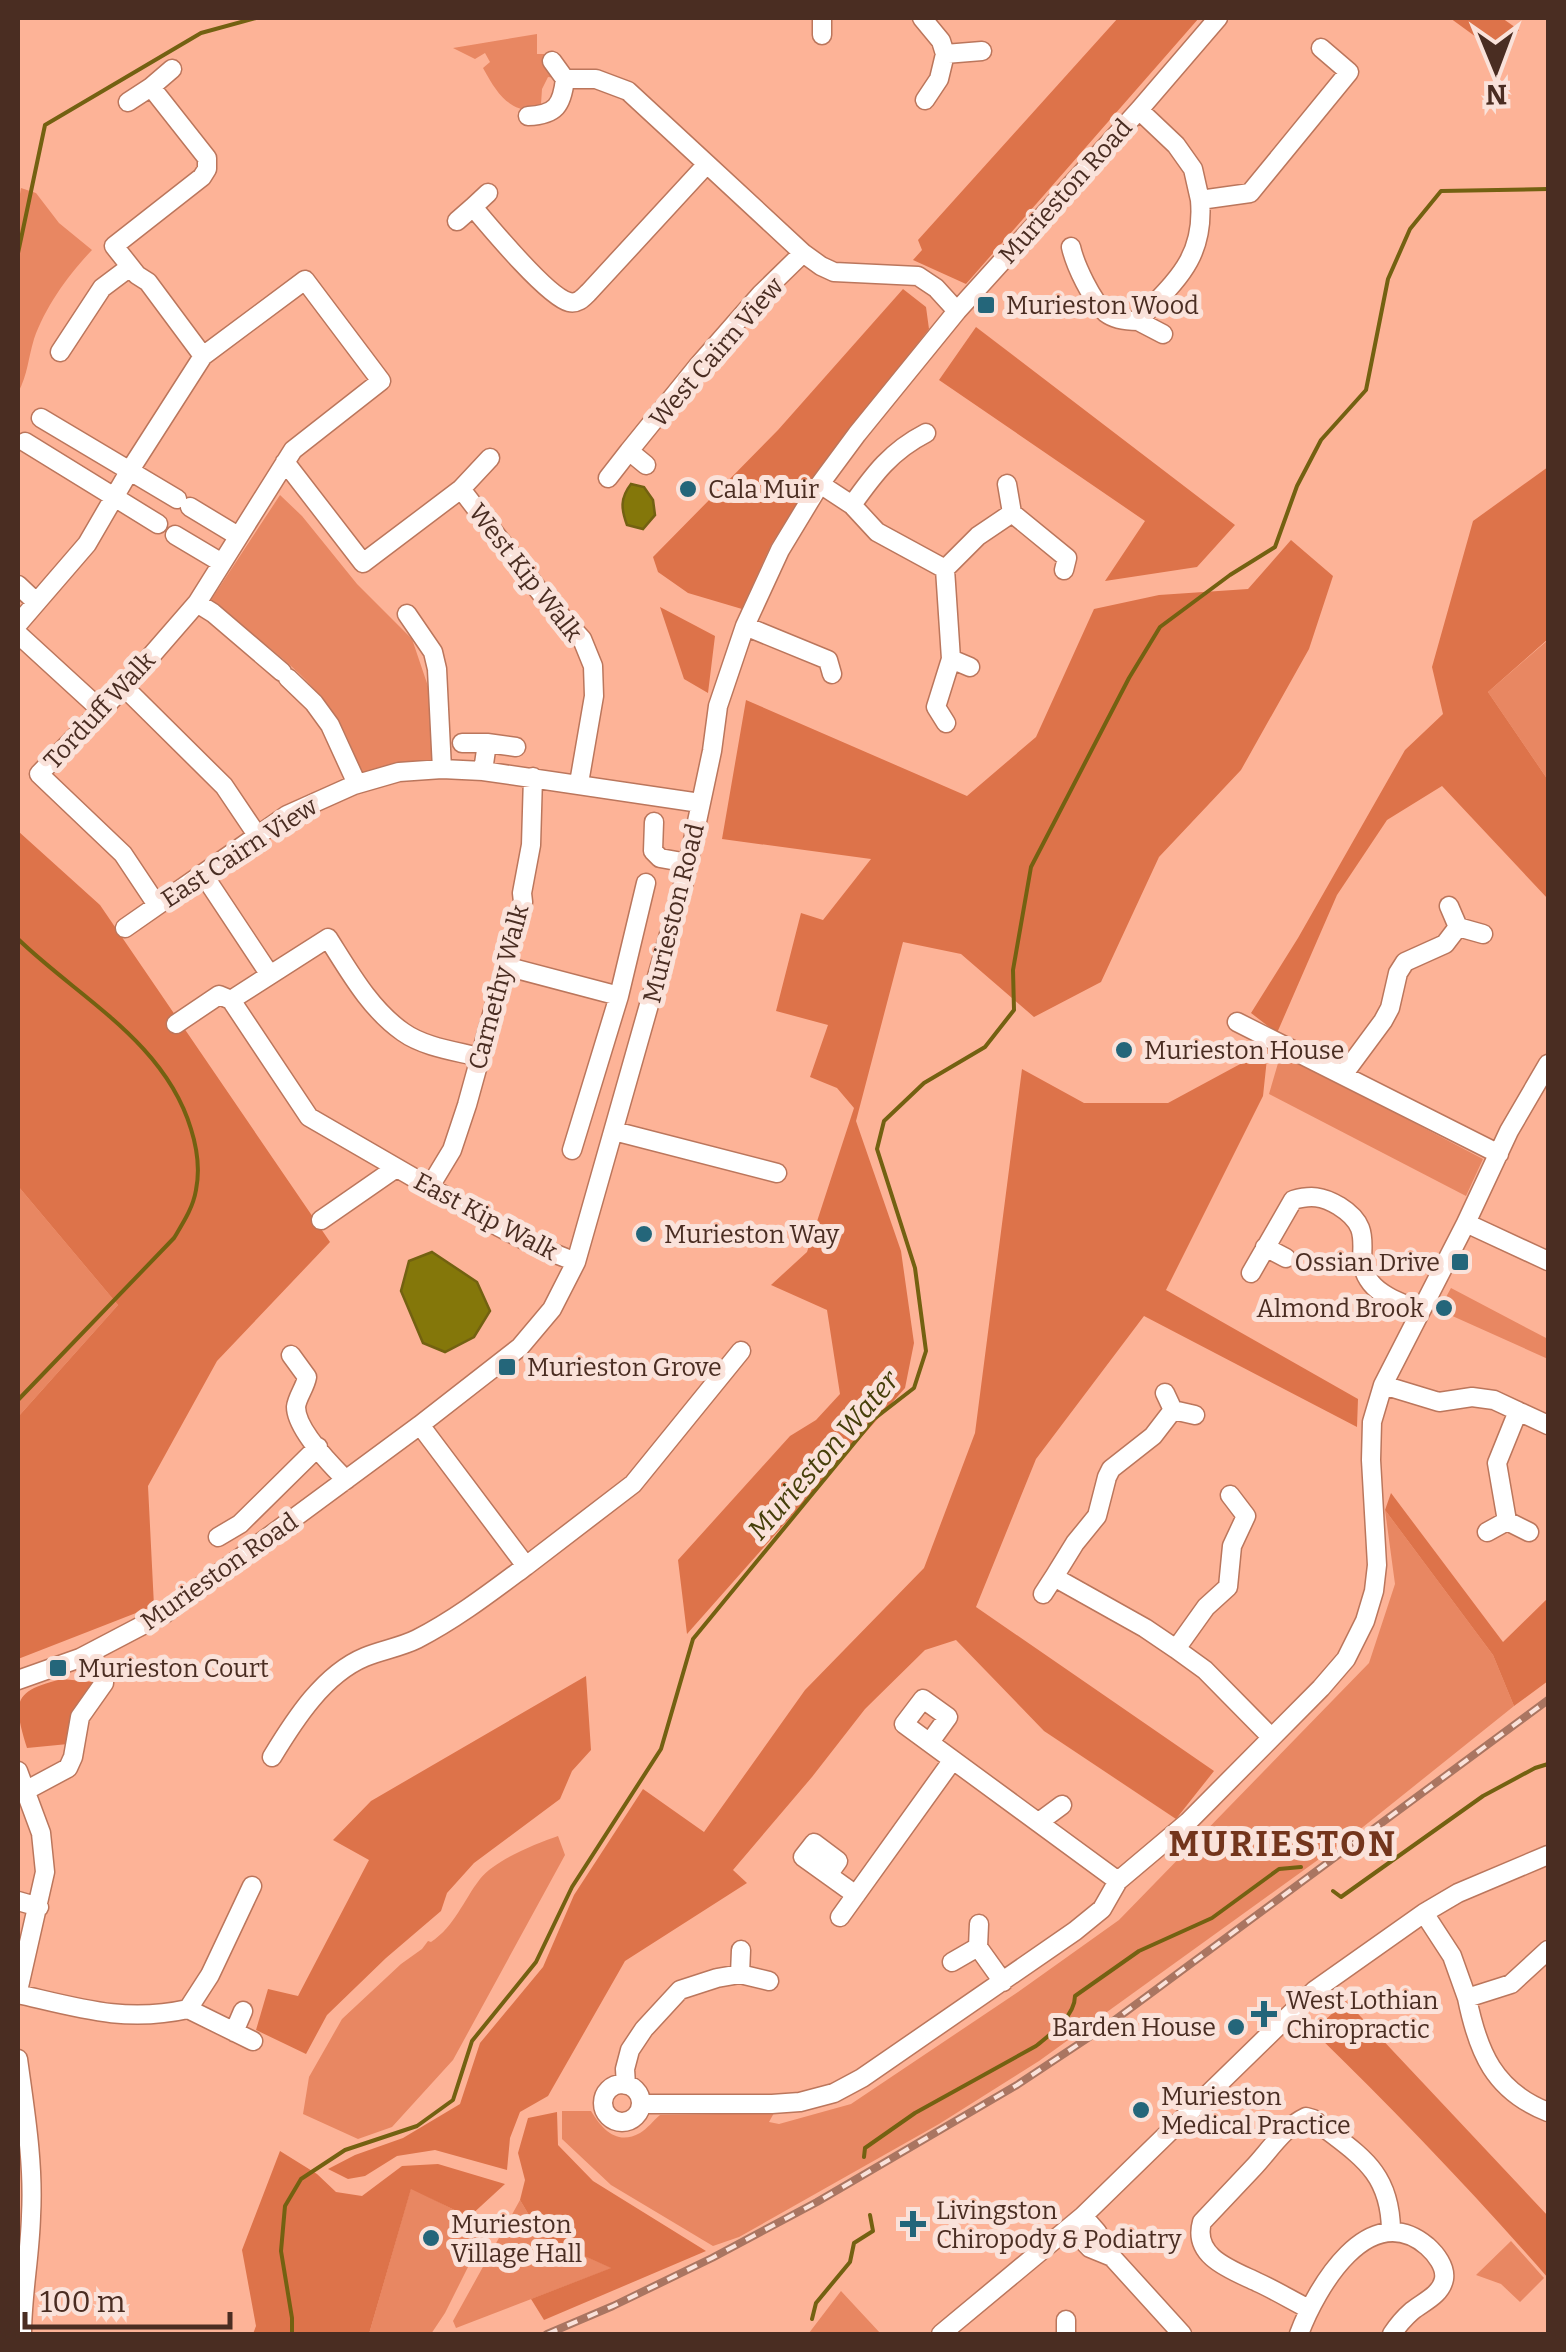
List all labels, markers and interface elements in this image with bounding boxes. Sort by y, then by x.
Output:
north arrow [1446,20,1546,120]
text: N [1485,78,1508,111]
street label: Murieston Road [993,113,1139,270]
street label: West Cairn View [644,271,791,434]
place label: Murieston Wood [1006,291,1199,321]
marker: Murieston Wood [975,294,997,316]
place label: Cala Muir [708,475,819,505]
marker: Cala Muir [677,478,699,500]
street label: West Kip Walk [462,498,589,648]
street label: Torduff Walk [38,645,162,775]
street label: East Cairn View [156,791,324,914]
street label: Murieston Road [637,820,711,1006]
street label: Carnethy Walk [462,901,536,1073]
place label: Murieston House [1144,1036,1344,1066]
marker: Murieston House [1113,1039,1135,1061]
street label: East Kip Walk [409,1167,563,1268]
place label: Murieston Way [664,1220,840,1250]
marker: Murieston Way [633,1223,655,1245]
place label: Ossian Drive [1294,1248,1440,1278]
marker: Ossian Drive [1449,1251,1471,1273]
place label: Almond Brook [1257,1294,1425,1324]
marker: Almond Brook [1433,1297,1455,1319]
place label: Murieston Grove [527,1353,722,1383]
marker: Murieston Grove [496,1356,518,1378]
water label: Murieston Water [741,1363,907,1546]
street label: Murieston Road [135,1507,304,1637]
place label: Murieston Court [78,1654,269,1684]
marker: Murieston Court [47,1657,69,1679]
district label: MURIESTON [1168,1823,1398,1865]
place label: West Lothian Chiropractic [1286,1986,1438,2045]
marker: West Lothian Chiropractic [1251,2001,1277,2027]
place label: Barden House [1052,2013,1216,2043]
marker: Barden House [1225,2016,1247,2038]
place label: Murieston Medical Practice [1161,2082,1351,2141]
marker: Murieston Medical Practice [1130,2099,1152,2121]
place label: Livingston Chiropody & Podiatry [936,2196,1182,2255]
place label: Murieston Village Hall [451,2210,582,2269]
marker: Livingston Chiropody & Podiatry [900,2211,926,2237]
marker: Murieston Village Hall [420,2227,442,2249]
scale bar [25,2267,230,2329]
text: 100 m [40,2284,126,2320]

